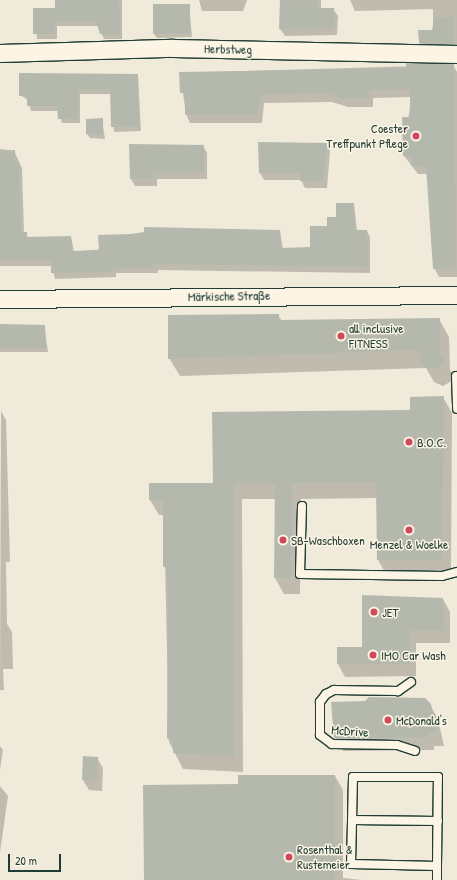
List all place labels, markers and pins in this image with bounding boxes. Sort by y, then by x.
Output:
place label: Coester Treffpunkt Pflege [326,121,408,152]
marker: Coester Treffpunkt Pflege [411,131,421,141]
place label: all inclusive FITNESS [349,321,403,352]
marker: all inclusive FITNESS [336,331,346,341]
place label: B.O.C. [417,434,446,450]
marker: B.O.C. [404,437,414,447]
marker: Menzel & Woelke [404,525,414,535]
place label: SB-Waschboxen [291,532,365,548]
marker: SB-Waschboxen [278,535,288,545]
place label: Menzel & Woelke [370,536,448,552]
place label: JET [382,604,399,620]
marker: JET [369,607,379,617]
place label: IMO Car Wash [381,647,446,663]
marker: IMO Car Wash [368,650,378,660]
place label: McDonald's [396,712,447,728]
marker: McDonald's [383,715,393,725]
place label: Rosenthal & Rustemeier [297,842,353,873]
marker: Rosenthal & Rustemeier [284,852,294,862]

